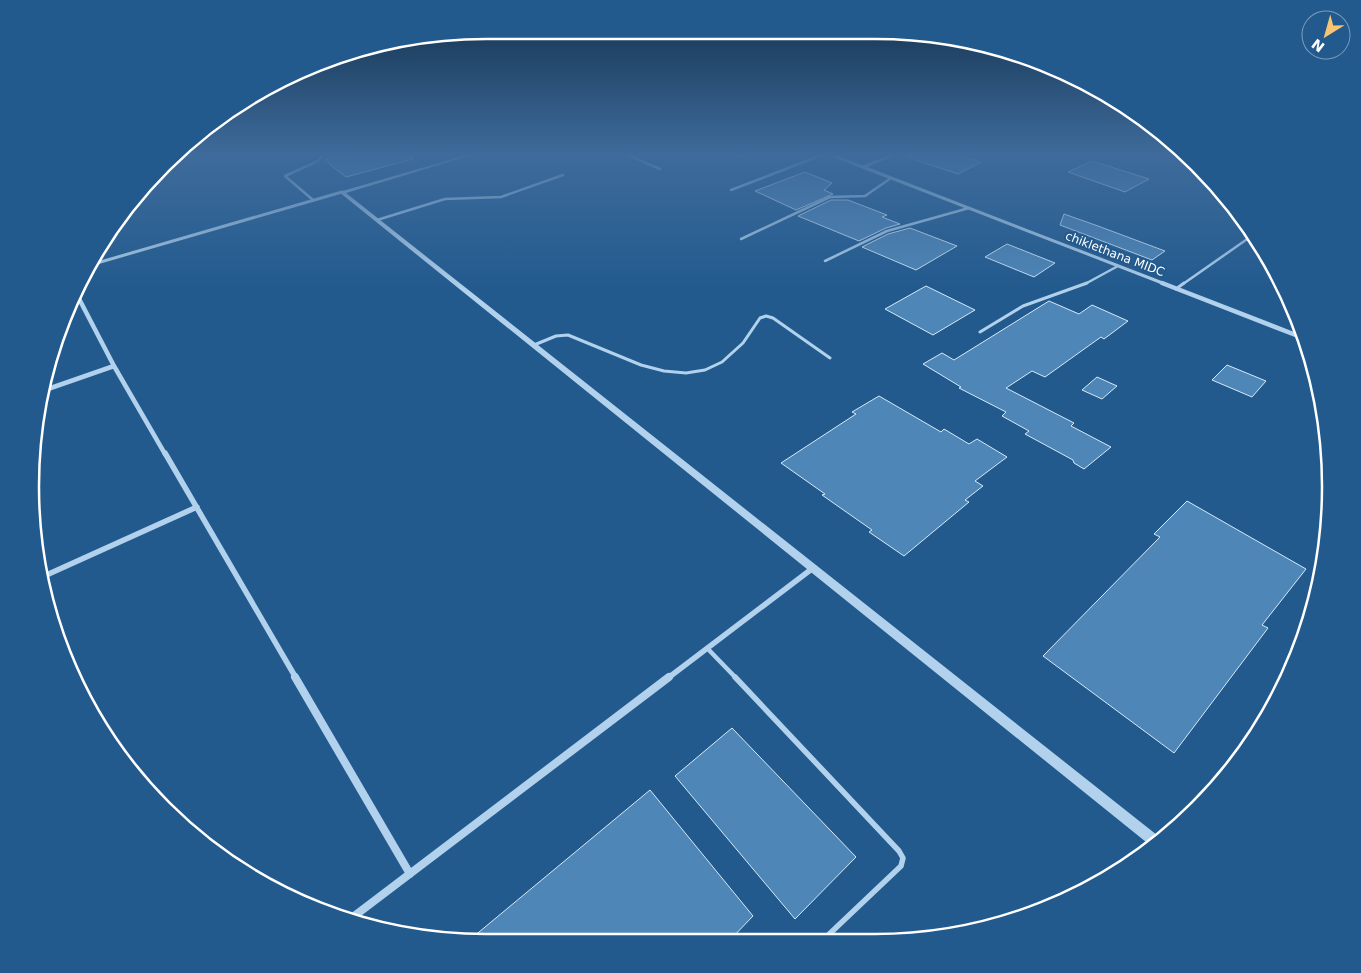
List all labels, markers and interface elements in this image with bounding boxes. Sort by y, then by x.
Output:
north arrow [1301,10,1351,60]
text: N [1309,35,1328,55]
street label: chiklethana MIDC [1063,229,1167,279]

